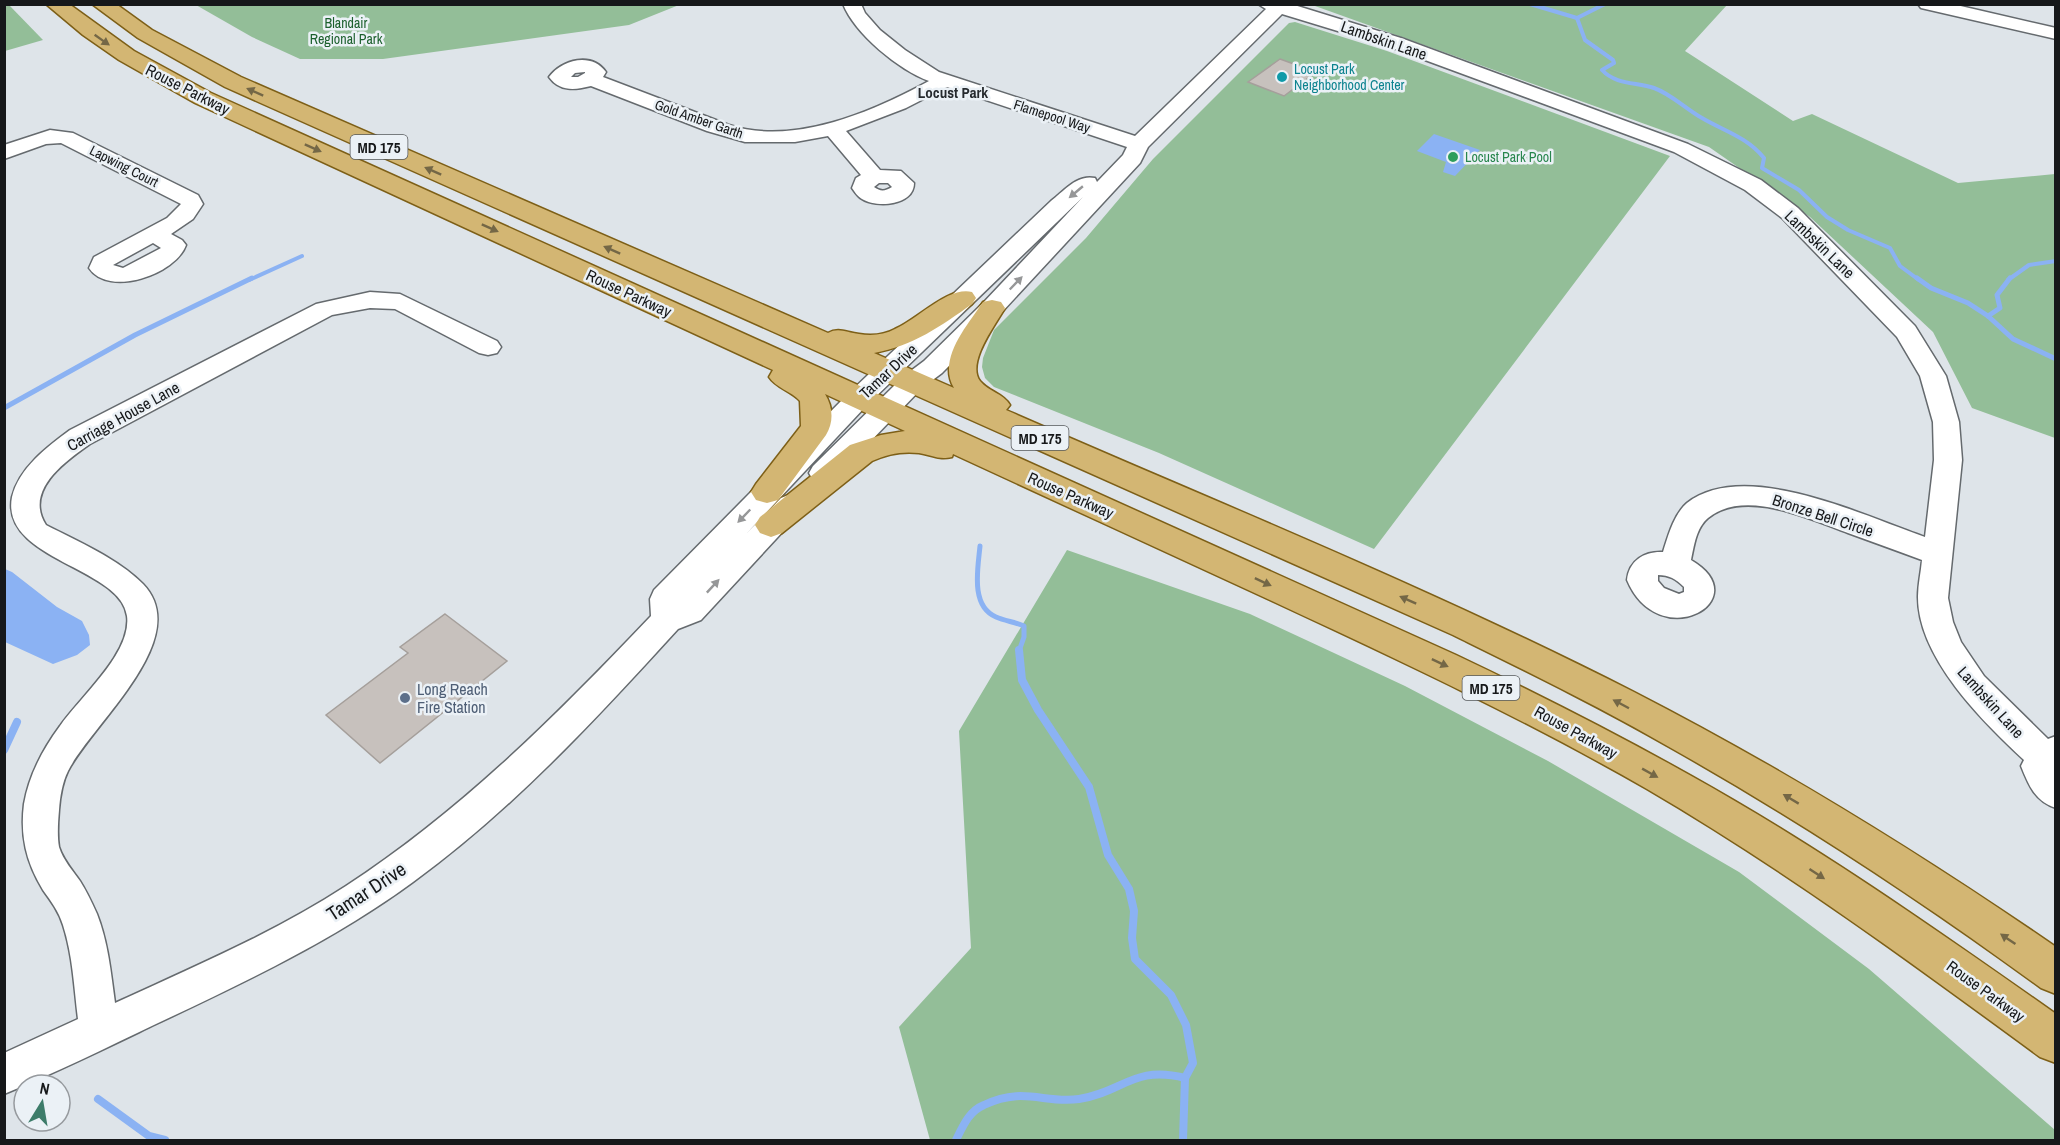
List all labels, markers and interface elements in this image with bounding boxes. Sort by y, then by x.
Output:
park label: Blandair Regional Park [310,14,383,48]
street label: Lambskin Lane [1338,15,1430,65]
one-way arrow [94,34,110,46]
street label: Rouse Parkway [142,58,234,120]
place label: Locust Park Neighborhood Center [1294,60,1405,94]
marker: Locust Park Neighborhood Center [1275,70,1289,84]
district label: Locust Park [918,82,988,103]
one-way arrow [246,87,264,96]
street label: Gold Amber Garth [652,95,746,143]
street label: Flamepool Way [1011,95,1093,137]
road number: MD 175 [350,135,407,159]
street label: Lapwing Court [87,141,161,191]
one-way arrow [304,143,322,153]
place label: Locust Park Pool [1465,148,1552,166]
marker: Locust Park Pool [1446,150,1460,164]
one-way arrow [424,166,442,176]
one-way arrow [1068,185,1084,198]
street label: Lambskin Lane [1780,205,1860,283]
one-way arrow [482,223,500,233]
one-way arrow [602,245,620,255]
street label: Rouse Parkway [583,264,676,323]
one-way arrow [1008,276,1022,290]
street label: Tamar Drive [854,339,922,403]
street label: Carriage House Lane [63,376,183,456]
road number: MD 175 [1012,426,1068,450]
street label: Rouse Parkway [1025,466,1118,524]
street label: Bronze Bell Circle [1770,488,1876,542]
one-way arrow [737,509,751,524]
one-way arrow [1254,578,1272,587]
one-way arrow [706,579,720,594]
one-way arrow [1399,595,1417,605]
one-way arrow [1432,659,1449,668]
street label: Lambskin Lane [1953,661,2029,743]
road number: MD 175 [1462,676,1520,700]
place label: Long Reach Fire Station [417,678,488,718]
marker: Long Reach Fire Station [398,691,412,705]
one-way arrow [1612,699,1629,709]
street label: Rouse Parkway [1530,700,1622,764]
one-way arrow [1642,768,1659,778]
one-way arrow [1783,794,1799,805]
street label: Tamar Drive [321,855,411,927]
one-way arrow [1809,868,1825,879]
one-way arrow [1999,934,2016,945]
street label: Rouse Parkway [1942,955,2030,1027]
north arrow [12,1073,72,1133]
text: N [38,1077,52,1100]

